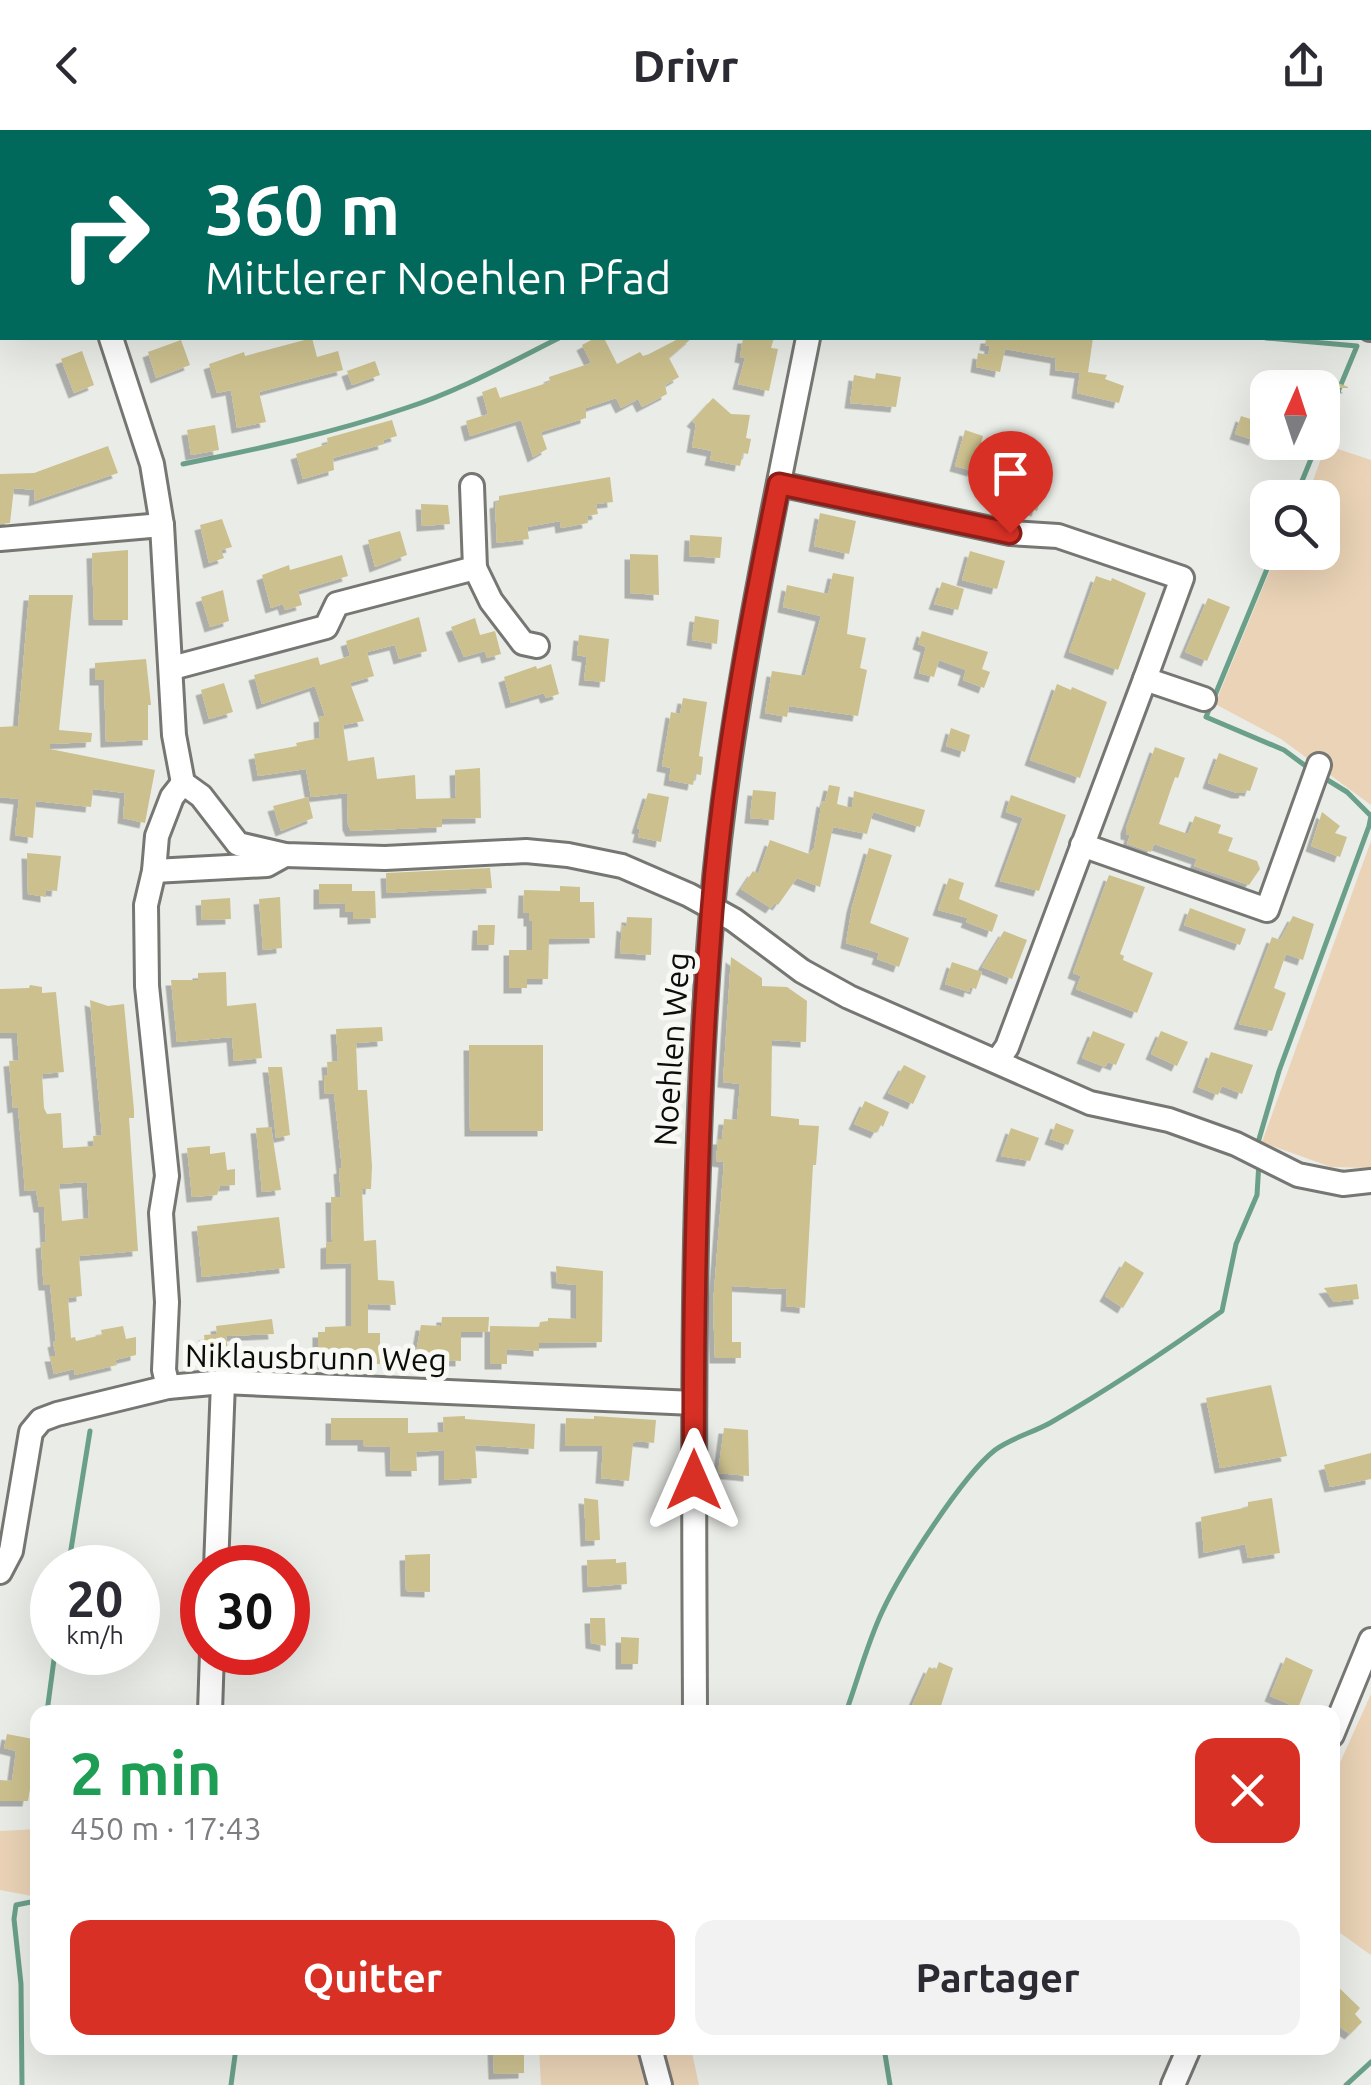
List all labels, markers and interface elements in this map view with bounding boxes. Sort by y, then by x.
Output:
icon: back [40,38,95,93]
icon: share [1276,38,1331,93]
text: Drivr [633,40,738,91]
icon: right [40,170,170,300]
text: 360 m [205,170,400,248]
text: Mittlerer Noehlen Pfad [205,252,671,303]
north arrow [1250,370,1340,460]
map controls [1250,370,1340,570]
pin [968,431,1053,534]
icon: arrive [983,446,1038,501]
button: search [1250,480,1340,570]
street label: Noehlen Weg [646,951,696,1147]
street label: Niklausbrunn Weg [185,1337,447,1377]
position arrow [642,1428,746,1532]
speed limit sign: 30 [180,1545,310,1675]
text: 20 [67,1570,123,1626]
text: km/h [66,1621,124,1649]
button: close [1195,1738,1300,1843]
text: 2 min [70,1739,222,1806]
text: 450 m · 17:43 [70,1810,262,1846]
button: Quitter [70,1920,675,2035]
button: Partager [695,1920,1300,2035]

